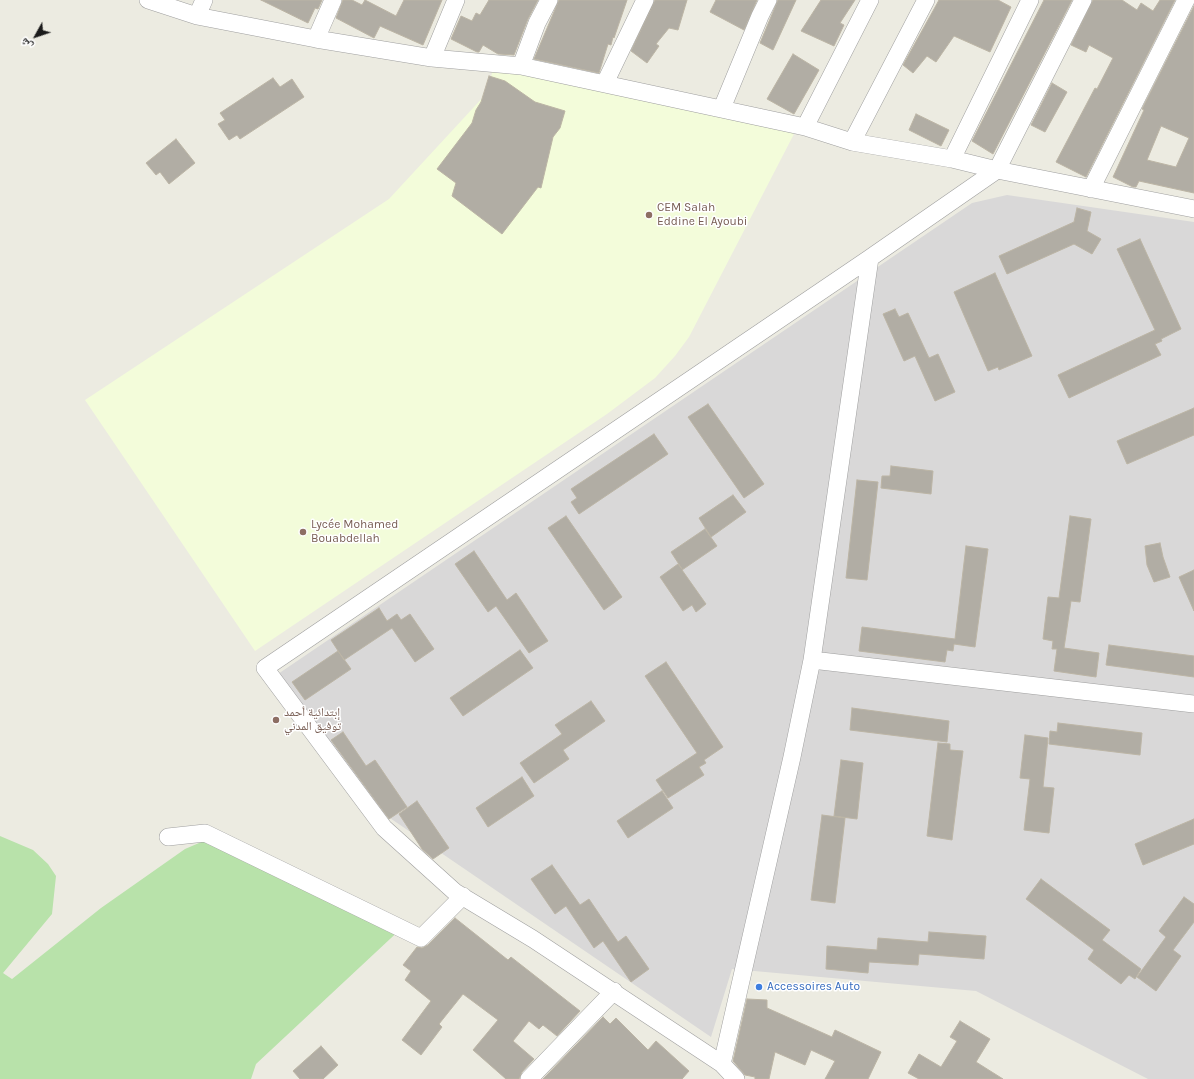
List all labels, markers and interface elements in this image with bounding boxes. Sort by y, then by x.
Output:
north arrow [16,16,56,56]
text: ش [18,35,35,53]
place label: CEM Salah Eddine El Ayoubi [657,201,747,229]
marker: CEM Salah Eddine El Ayoubi [644,210,654,220]
place label: Lycée Mohamed Bouabdellah [311,518,398,546]
marker: Lycée Mohamed Bouabdellah [298,527,308,537]
place label: إبتدائية أحمد توفيق المدني [284,706,341,734]
marker: إبتدائية أحمد توفيق المدني [271,715,281,725]
place label: Accessoires Auto [767,980,860,994]
marker: Accessoires Auto [754,982,764,992]

